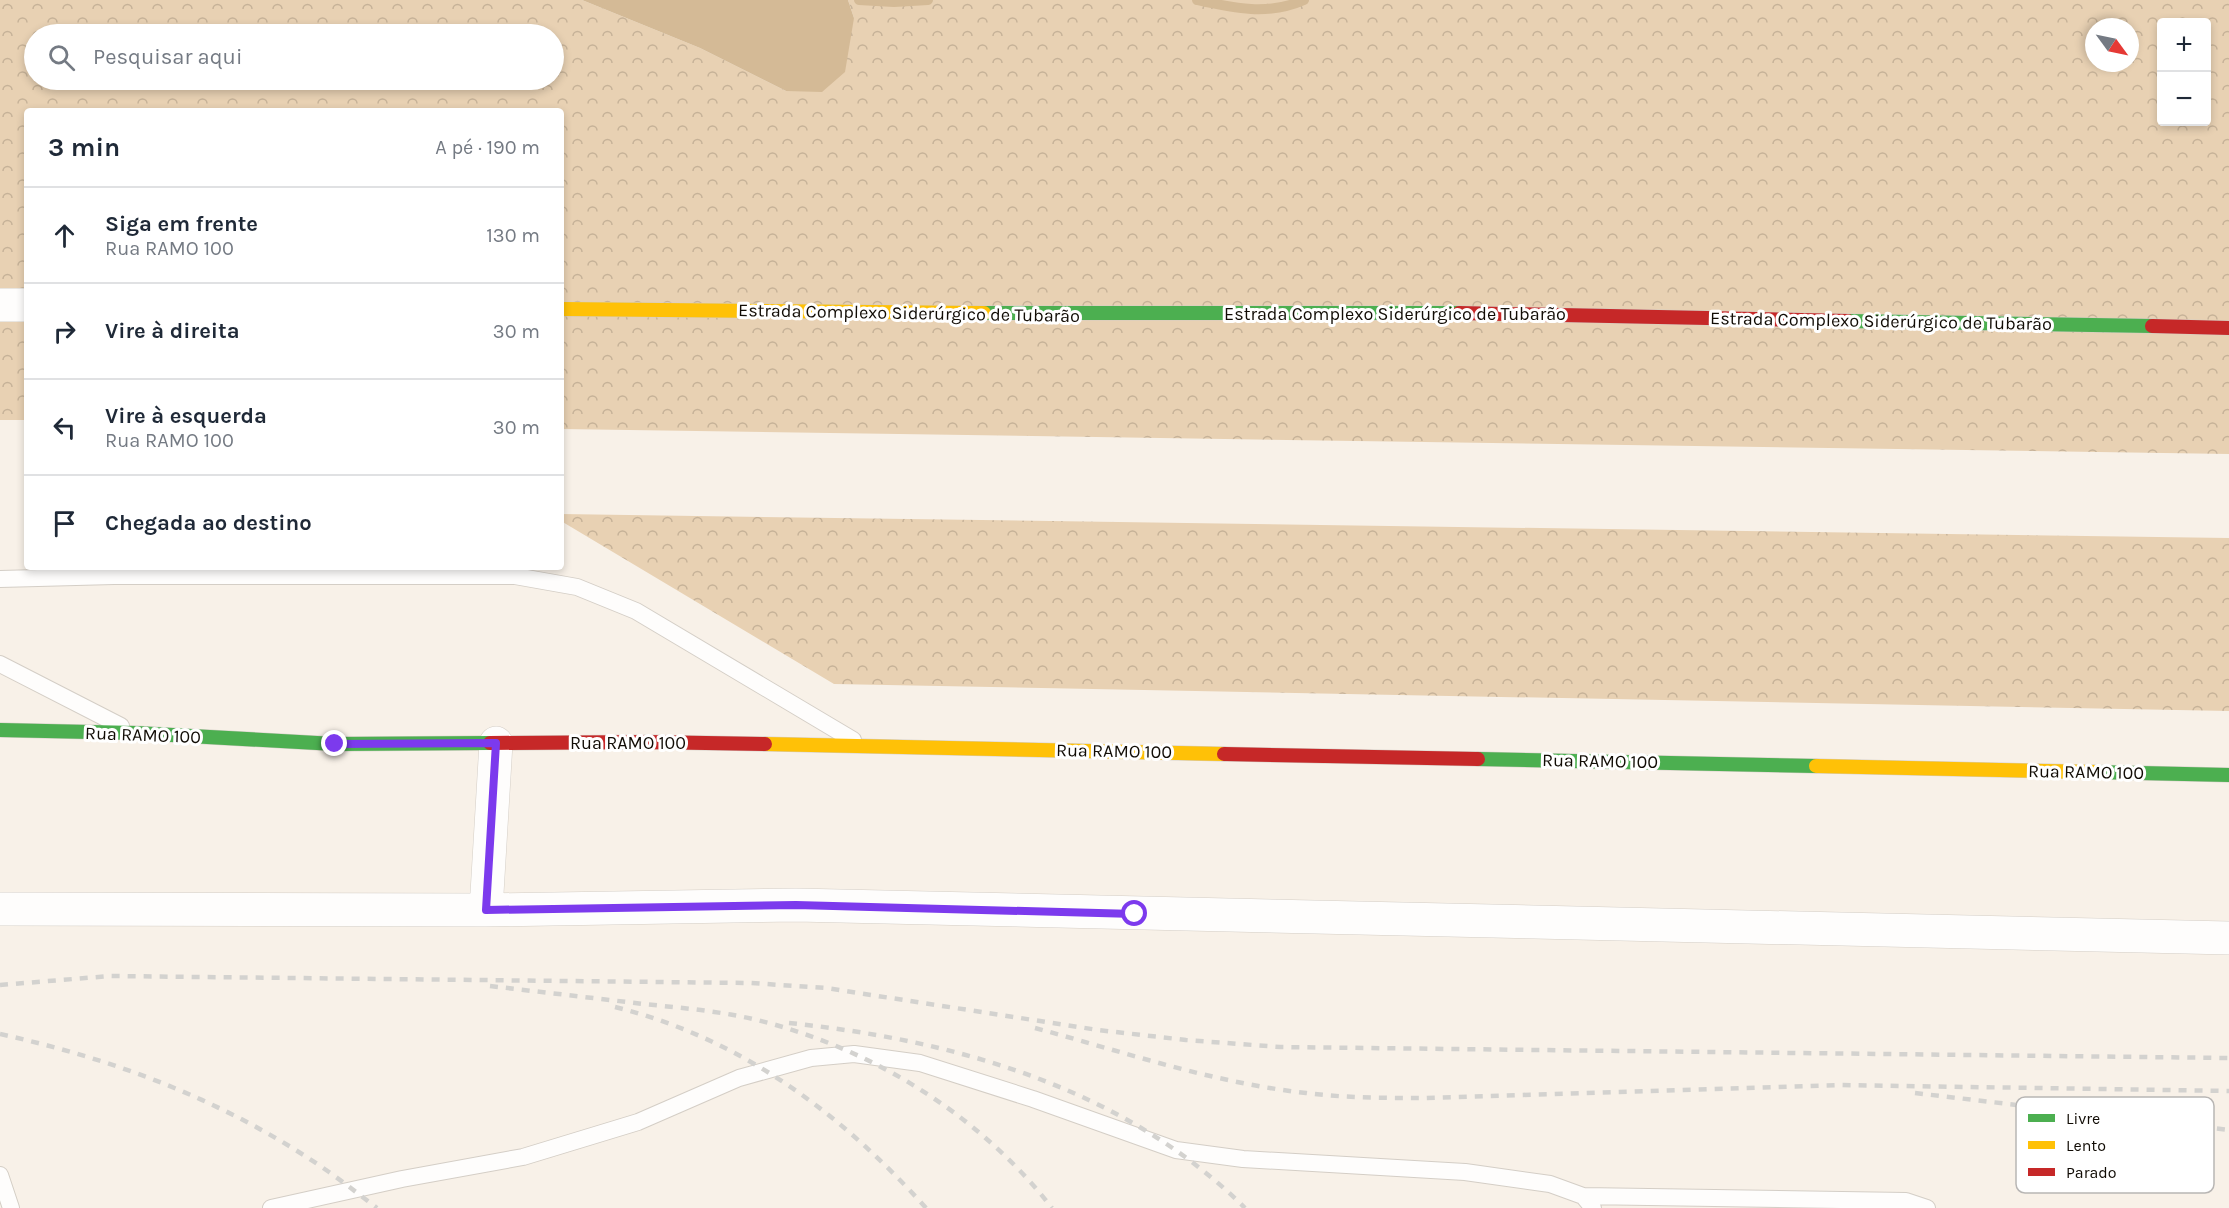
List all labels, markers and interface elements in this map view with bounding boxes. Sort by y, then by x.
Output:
north arrow [2085,18,2139,72]
map controls [2157,18,2211,126]
button: + [2157,18,2211,72]
search box [24,24,564,90]
icon: search [45,41,78,74]
text: Pesquisar aqui [93,44,242,70]
button: − [2157,72,2211,126]
text: 3 min [48,132,120,163]
text: A pé · 190 m [435,136,540,159]
text: Siga em frente [105,211,258,237]
icon: ahead [48,219,81,252]
text: 130 m [486,224,540,247]
text: Rua RAMO 100 [105,237,234,260]
street label: Estrada Complexo Siderúrgico de Tubarão [738,299,1080,327]
street label: Estrada Complexo Siderúrgico de Tubarão [1224,303,1566,325]
street label: Estrada Complexo Siderúrgico de Tubarão [1710,307,2052,335]
icon: right [48,315,81,348]
text: Vire à direita [105,318,240,344]
text: 30 m [493,320,540,343]
text: Vire à esquerda [105,403,267,429]
icon: left [48,411,81,444]
text: 30 m [493,416,540,439]
text: Rua RAMO 100 [105,429,234,452]
icon: arrive [48,507,81,540]
text: Chegada ao destino [105,510,312,536]
street label: Rua RAMO 100 [85,722,201,748]
route end [321,730,347,756]
street label: Rua RAMO 100 [570,732,686,754]
street label: Rua RAMO 100 [1056,739,1172,763]
street label: Rua RAMO 100 [1542,749,1658,773]
street label: Rua RAMO 100 [2028,760,2144,784]
route start [1121,900,1147,926]
legend [2016,1097,2214,1193]
text: Livre [2066,1109,2100,1128]
text: Lento [2066,1136,2106,1155]
text: Parado [2066,1163,2116,1182]

